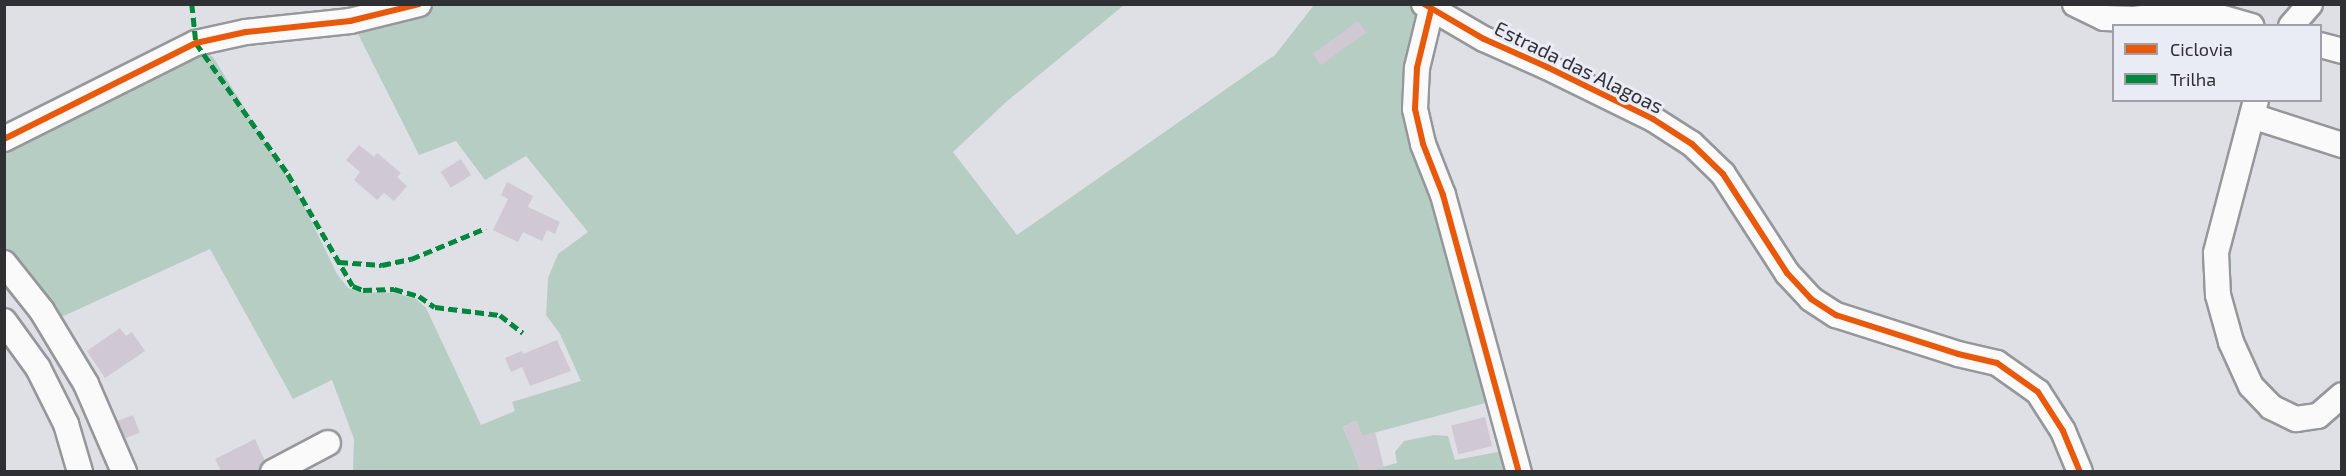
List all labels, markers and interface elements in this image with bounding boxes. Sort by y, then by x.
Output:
street label: Estrada das Alagoas [1491,16,1667,118]
legend [2112,24,2322,102]
text: Ciclovia [2170,38,2233,60]
text: Trilha [2170,68,2216,90]

